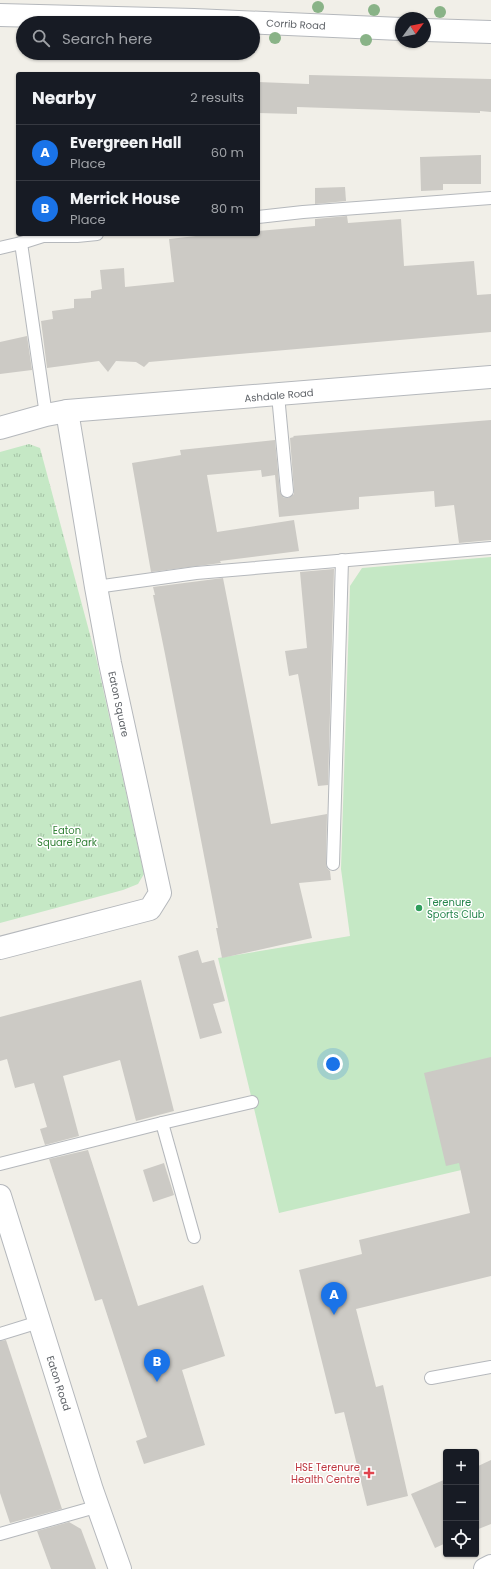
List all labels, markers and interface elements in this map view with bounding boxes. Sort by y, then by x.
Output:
north arrow [395,12,431,48]
street label: Corrib Road [266,15,326,34]
search box [16,16,260,60]
icon: search [30,27,52,49]
text: Search here [62,28,152,49]
text: Nearby [32,86,96,110]
text: 2 results [190,88,244,107]
text: Evergreen Hall [70,132,182,153]
text: A [40,143,50,162]
text: 60 m [211,143,244,162]
text: Place [70,154,105,173]
text: Merrick House [70,188,180,209]
text: B [41,199,49,218]
text: 80 m [211,199,244,218]
text: Place [70,210,105,229]
street label: Ashdale Road [244,385,314,406]
street label: Eaton Square [104,670,133,738]
park label: Eaton Square Park [37,823,98,850]
place label: Terenure Sports Club [427,895,485,922]
marker: Terenure Sports Club [414,903,424,913]
your location [323,1054,343,1074]
pin: A [321,1282,347,1315]
pin: B [144,1349,170,1382]
street label: Eaton Road [43,1354,74,1413]
map controls [443,1449,479,1557]
button: + [443,1449,479,1485]
place label: HSE Terenure Health Centre [291,1460,360,1487]
marker: HSE Terenure Health Centre [363,1467,375,1479]
button: − [443,1485,479,1521]
button: locate [443,1521,479,1557]

